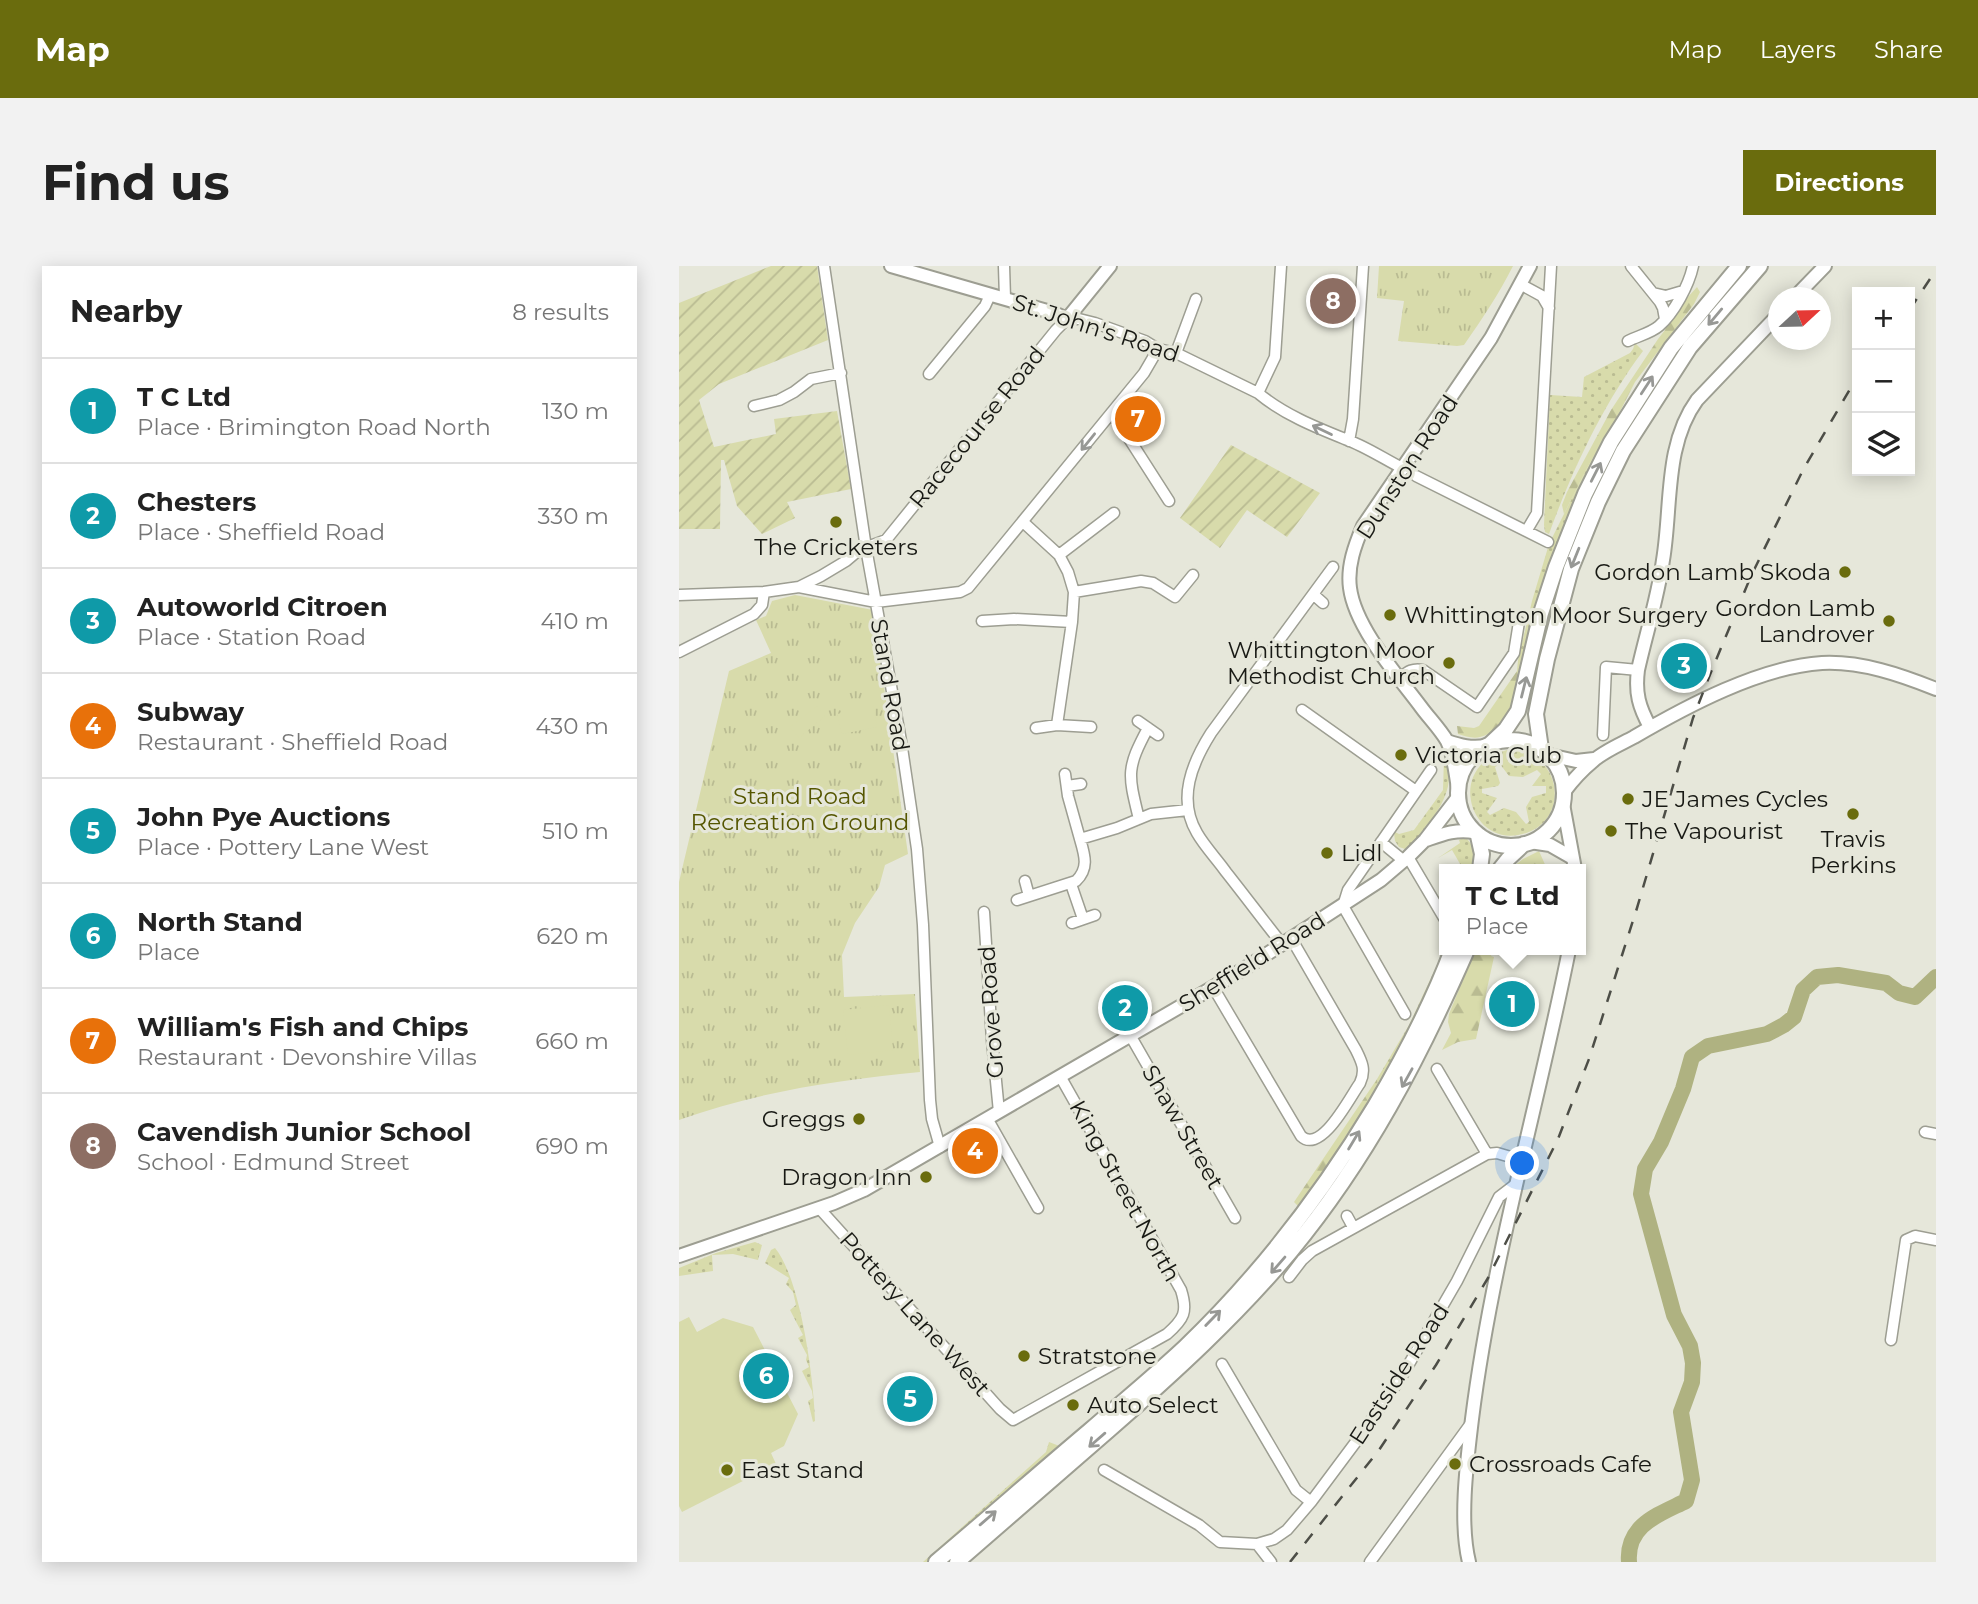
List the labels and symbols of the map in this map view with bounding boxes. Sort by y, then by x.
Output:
pin: 8 [1310,275,1356,327]
north arrow [1768,287,1831,350]
street label: St. John's Road [1009,288,1183,368]
one-way arrow [1707,308,1722,326]
street label: Racecourse Road [903,341,1051,513]
one-way arrow [1640,376,1655,395]
street label: Dunston Road [1350,390,1464,544]
pin: 7 [1115,393,1161,445]
one-way arrow [1312,422,1333,436]
one-way arrow [1080,433,1095,451]
one-way arrow [1589,462,1603,483]
marker: The Cricketers [828,514,844,530]
place label: The Cricketers [754,533,918,561]
one-way arrow [1568,547,1581,568]
place label: Gordon Lamb Skoda [1594,558,1831,586]
marker: Gordon Lamb Skoda [1837,564,1853,580]
place label: Gordon Lamb Landrover [1715,594,1875,648]
place label: Whittington Moor Surgery [1404,601,1708,629]
marker: Whittington Moor Surgery [1382,607,1398,623]
marker: Gordon Lamb Landrover [1881,613,1897,629]
street label: Stand Road [865,617,915,753]
place label: Whittington Moor Methodist Church [1227,636,1435,690]
pin: 3 [1661,640,1707,692]
marker: Whittington Moor Methodist Church [1441,655,1457,671]
one-way arrow [1518,676,1531,699]
place label: Victoria Club [1415,741,1562,769]
marker: Victoria Club [1393,747,1409,763]
park label: Stand Road Recreation Ground [691,782,909,836]
place label: JE James Cycles [1641,785,1828,813]
marker: JE James Cycles [1620,791,1636,807]
marker: Travis Perkins [1845,806,1861,822]
place label: The Vapourist [1625,817,1783,845]
marker: The Vapourist [1603,823,1619,839]
place label: Travis Perkins [1810,825,1896,879]
place label: Lidl [1341,839,1383,867]
marker: Lidl [1319,845,1335,861]
street label: Sheffield Road [1174,906,1330,1018]
street label: Grove Road [972,945,1010,1079]
pin: 1 [1489,978,1535,1030]
pin: 2 [1102,982,1148,1034]
street label: Shaw Street [1136,1060,1230,1194]
one-way arrow [1400,1067,1413,1088]
street label: King Street North [1064,1095,1186,1287]
place label: Greggs [762,1105,845,1133]
marker: Greggs [851,1111,867,1127]
pin: 4 [952,1125,998,1177]
one-way arrow [1348,1131,1362,1151]
your location [1505,1146,1539,1180]
place label: Dragon Inn [781,1163,912,1191]
marker: Dragon Inn [918,1169,934,1185]
street label: Pottery Lane West [834,1226,996,1402]
one-way arrow [1270,1256,1286,1274]
street label: Eastside Road [1343,1298,1455,1450]
one-way arrow [1204,1309,1221,1326]
place label: Stratstone [1038,1342,1157,1370]
marker: Stratstone [1016,1348,1032,1364]
pin: 6 [743,1350,789,1402]
pin: 5 [887,1373,933,1425]
place label: Auto Select [1087,1391,1219,1419]
marker: Auto Select [1065,1397,1081,1413]
one-way arrow [1089,1432,1107,1448]
place label: Crossroads Cafe [1469,1450,1652,1478]
place label: East Stand [741,1456,864,1484]
marker: Crossroads Cafe [1447,1456,1463,1472]
marker: East Stand [719,1462,735,1478]
one-way arrow [979,1510,997,1526]

